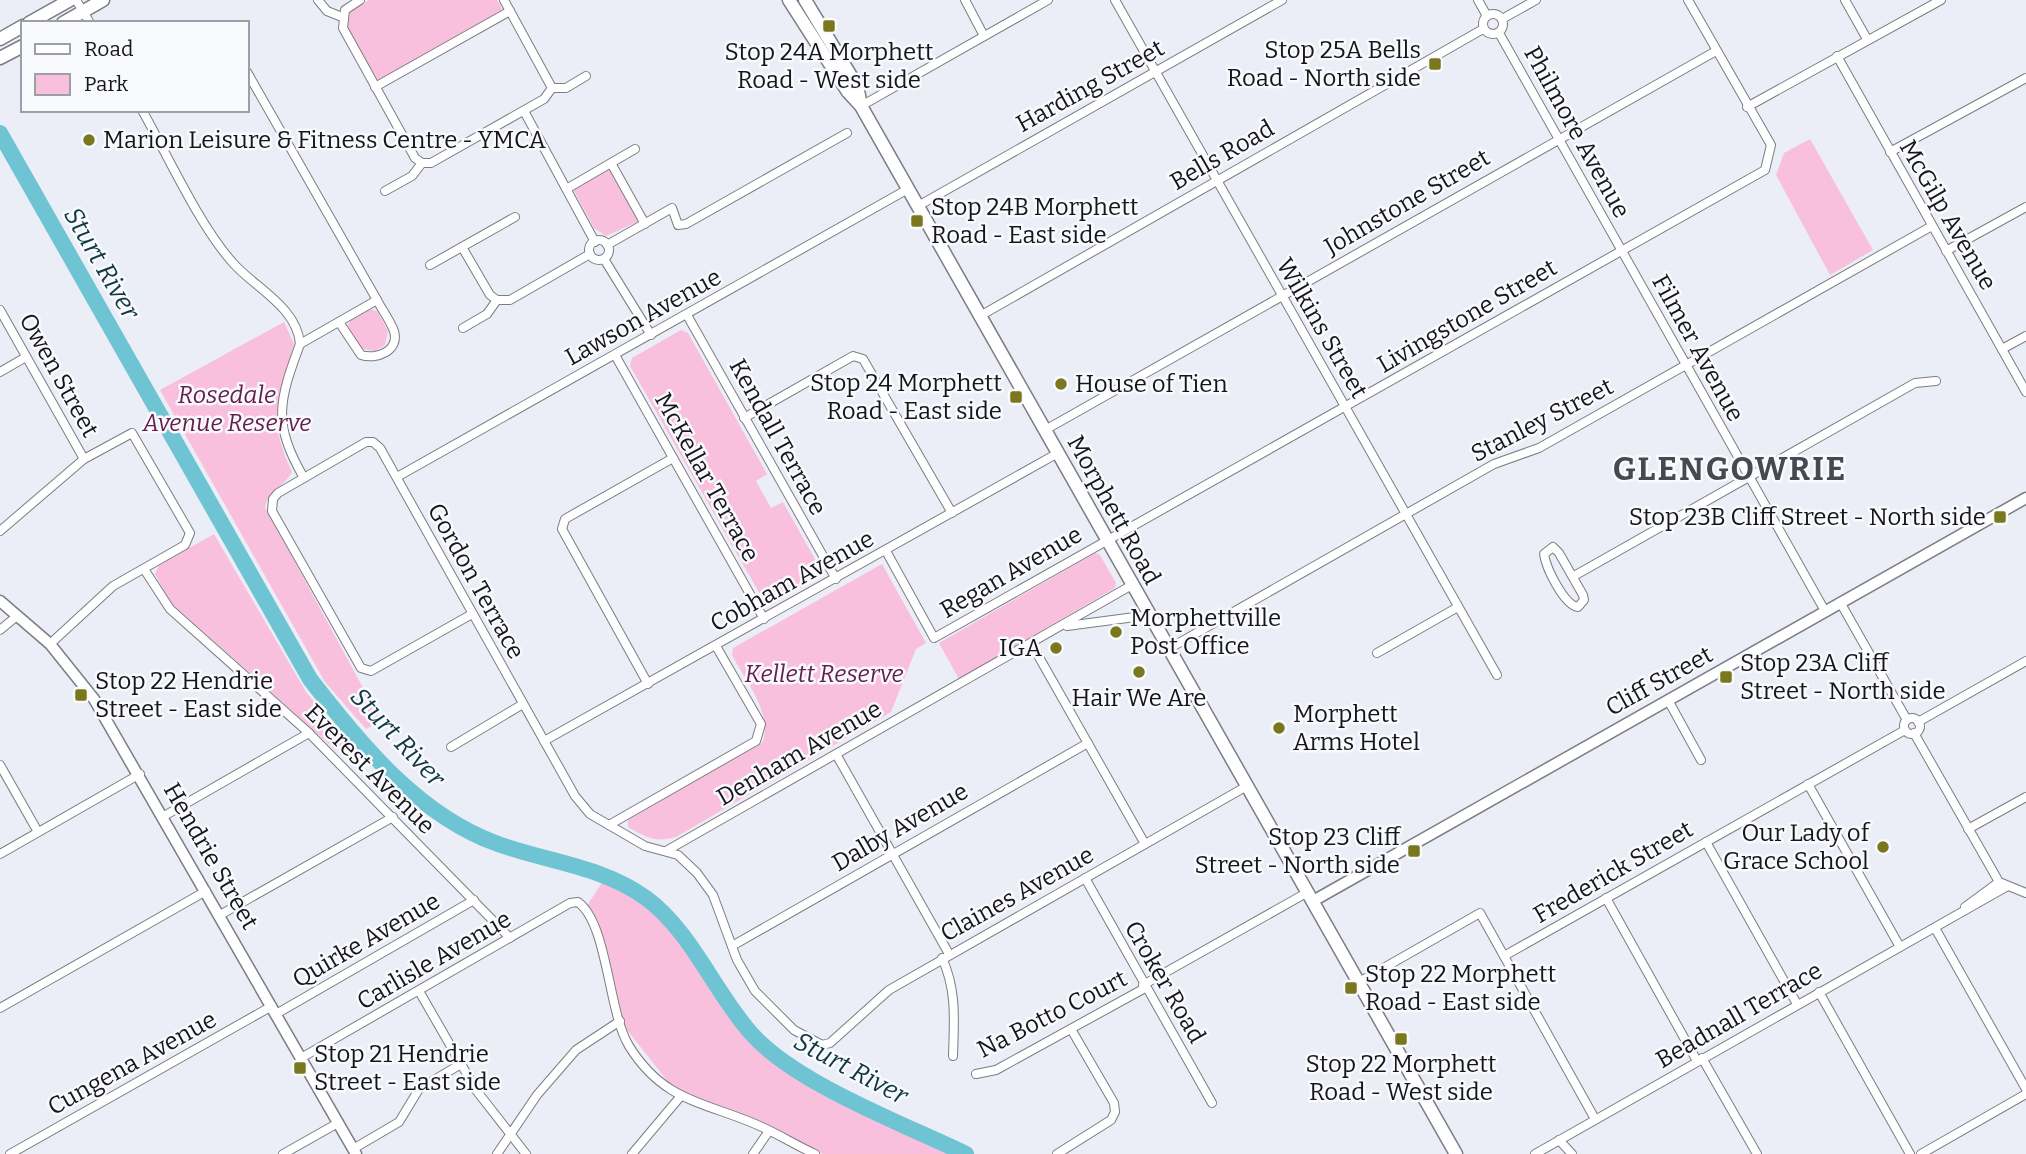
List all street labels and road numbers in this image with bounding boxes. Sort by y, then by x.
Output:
street label: Harding Street [1011,34,1169,138]
street label: Philmore Avenue [1518,41,1636,223]
street label: Bells Road [1165,114,1279,196]
street label: McGilp Avenue [1894,135,2002,295]
street label: Johnstone Street [1319,143,1495,261]
street label: Wilkins Street [1271,253,1374,403]
street label: Livingstone Street [1372,253,1562,379]
street label: Lawson Avenue [560,263,726,371]
street label: Filmer Avenue [1646,270,1750,426]
street label: Owen Street [14,308,105,442]
street label: Kendall Terrace [724,354,832,520]
street label: Stanley Street [1466,372,1618,468]
street label: McKellar Terrace [649,388,765,566]
street label: Morphett Road [1062,431,1166,589]
street label: Gordon Terrace [422,498,530,664]
street label: Regan Avenue [935,520,1087,624]
street label: Cobham Avenue [705,524,879,638]
street label: Cliff Street [1601,640,1718,722]
street label: Denham Avenue [712,694,886,812]
street label: Everest Avenue [299,698,441,840]
street label: Dalby Avenue [827,777,973,877]
street label: Hendrie Street [158,778,264,934]
street label: Frederick Street [1528,815,1698,929]
street label: Claines Avenue [936,840,1098,948]
street label: Quirke Avenue [287,887,445,993]
street label: Carlisle Avenue [352,905,516,1015]
street label: Croker Road [1119,916,1211,1048]
street label: Beadnall Terrace [1651,956,1827,1074]
street label: Na Botto Court [973,964,1132,1064]
street label: Cungena Avenue [43,1005,221,1121]

